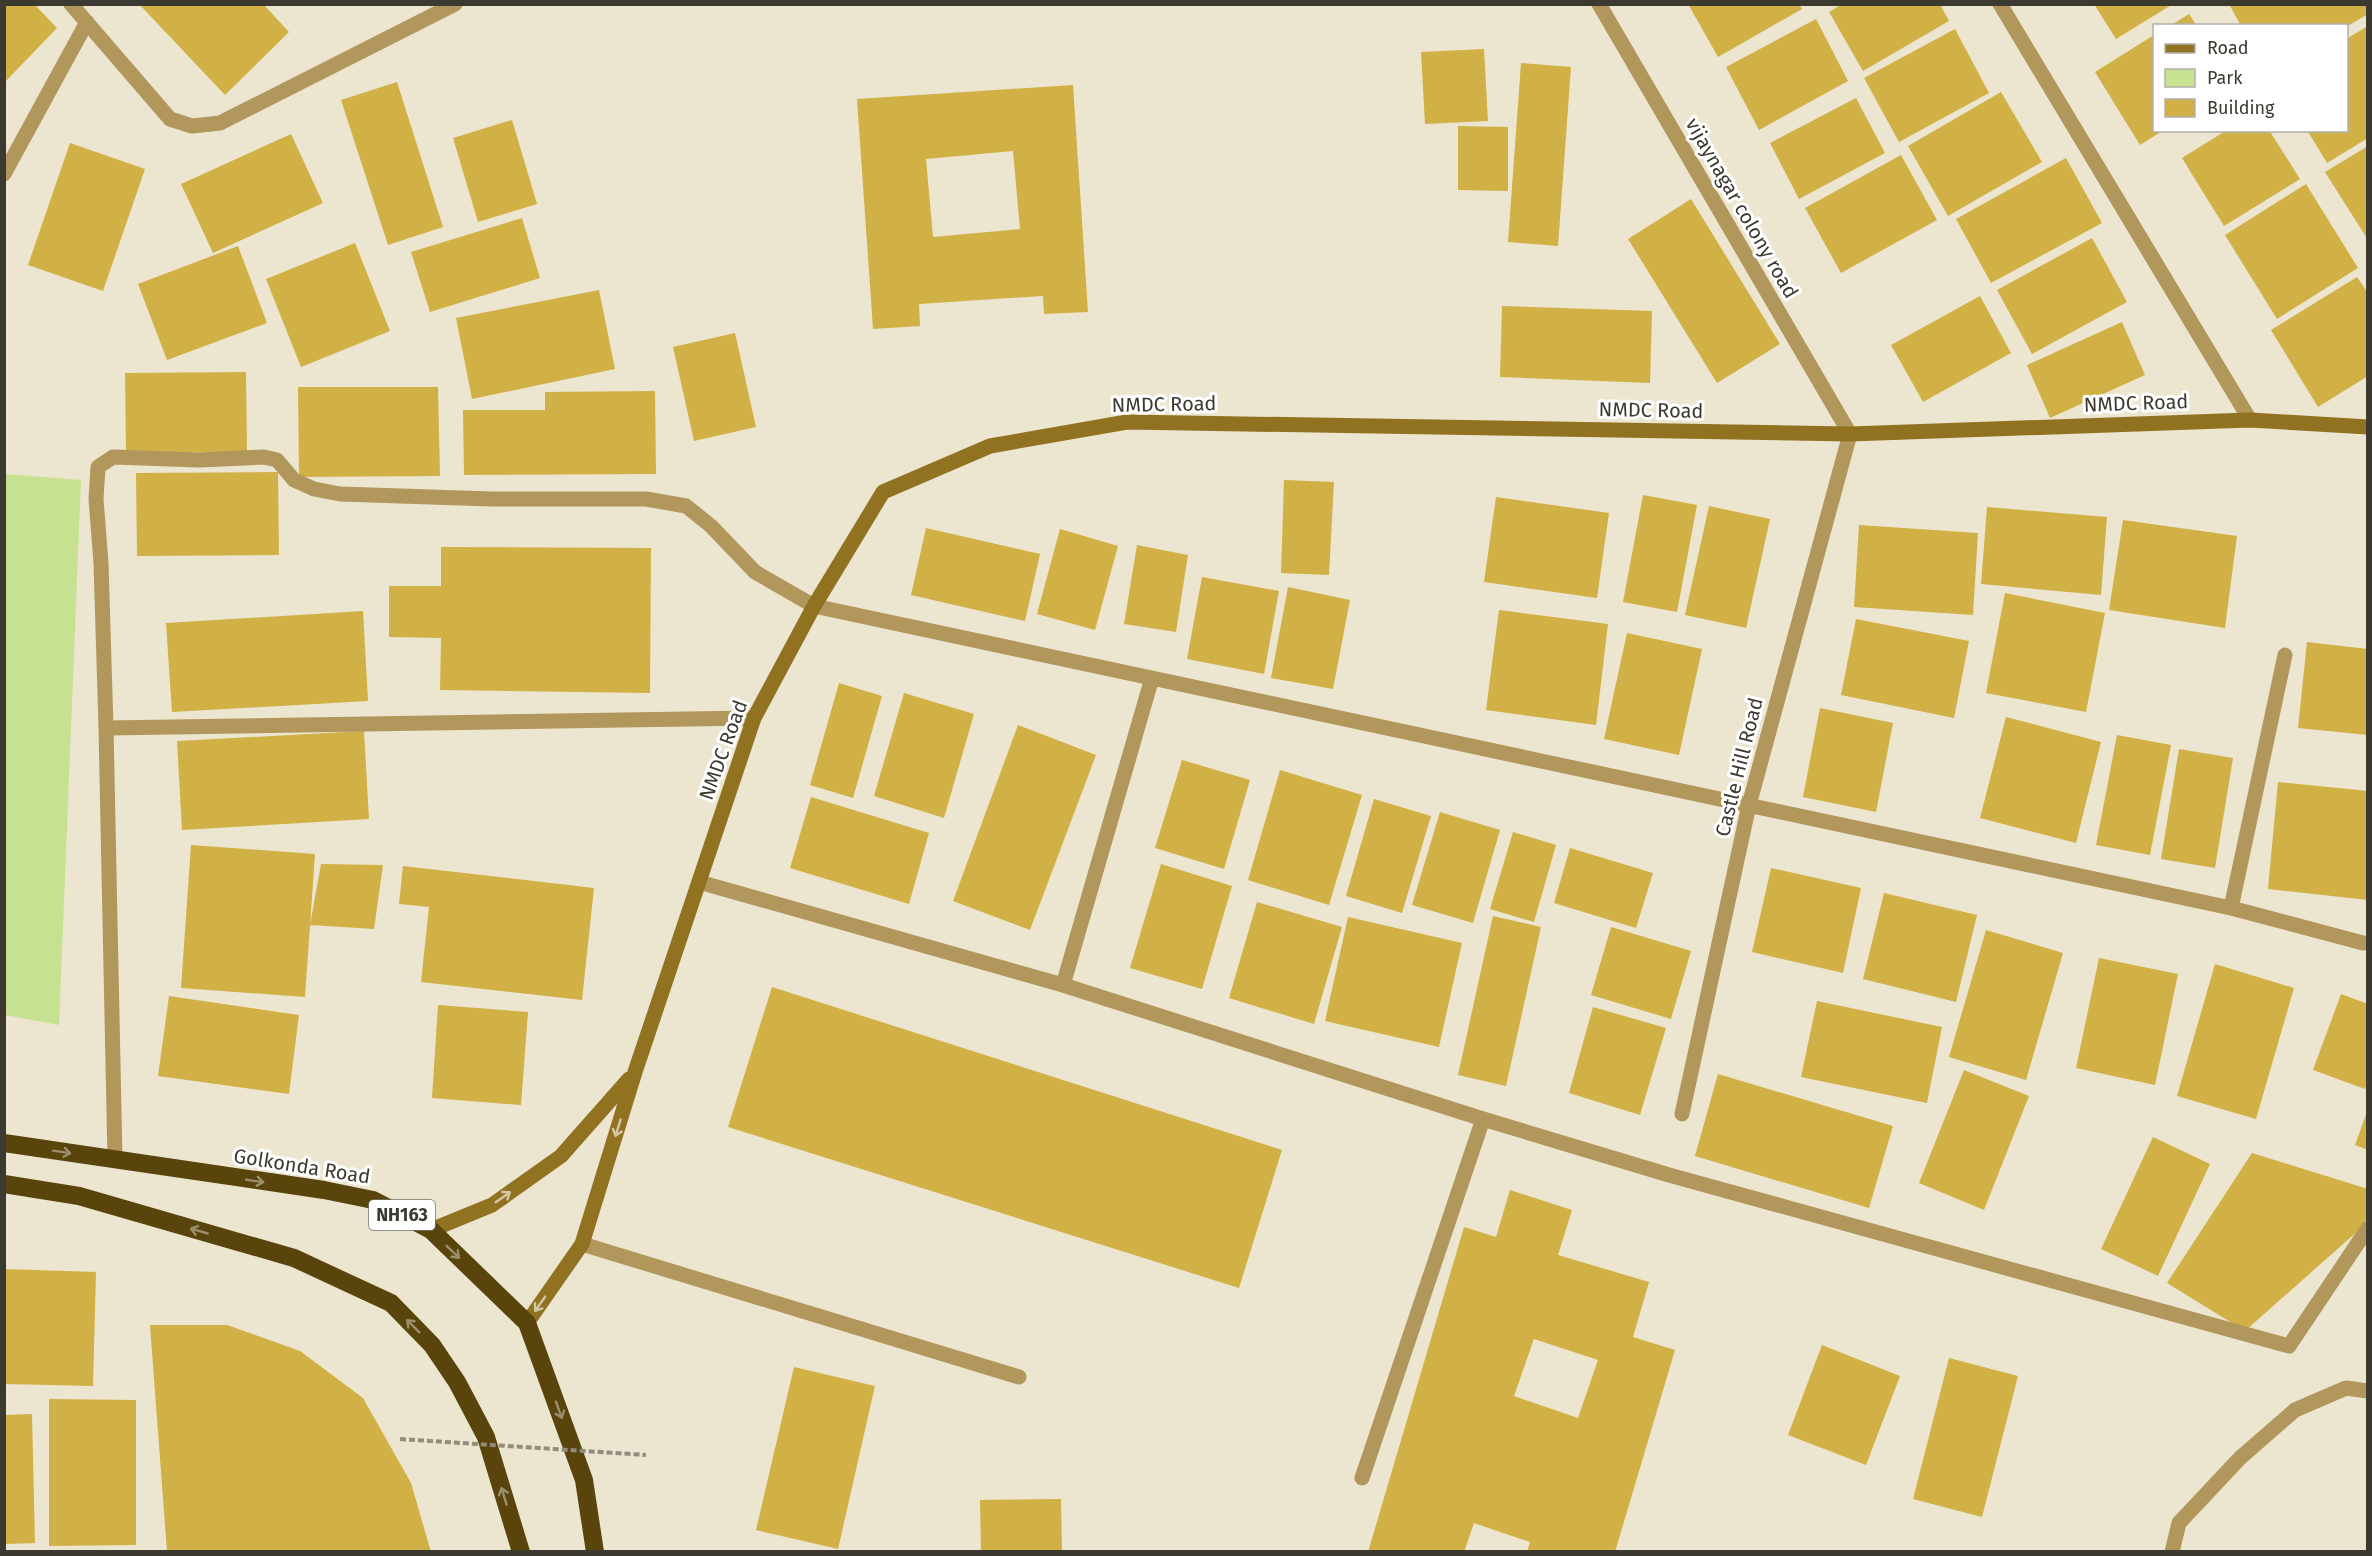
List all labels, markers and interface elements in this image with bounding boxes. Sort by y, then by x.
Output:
legend [2153,24,2348,132]
text: Road [2207,37,2249,59]
text: Park [2207,67,2243,89]
text: Building [2207,97,2275,119]
street label: vijaynagar colony road [1681,114,1803,302]
street label: NMDC Road [2083,389,2189,417]
street label: NMDC Road [1111,391,1217,417]
street label: NMDC Road [1598,397,1704,423]
street label: Castle Hill Road [1710,695,1768,839]
street label: NMDC Road [694,697,752,803]
one-way arrow [612,1118,623,1137]
street label: Golkonda Road [232,1143,372,1189]
one-way arrow [52,1147,72,1158]
one-way arrow [245,1175,265,1186]
one-way arrow [495,1191,511,1203]
road number: NH163 [369,1200,435,1230]
one-way arrow [190,1225,209,1236]
one-way arrow [446,1244,461,1259]
one-way arrow [534,1296,546,1312]
one-way arrow [406,1318,420,1333]
one-way arrow [554,1400,565,1419]
one-way arrow [498,1486,509,1505]

